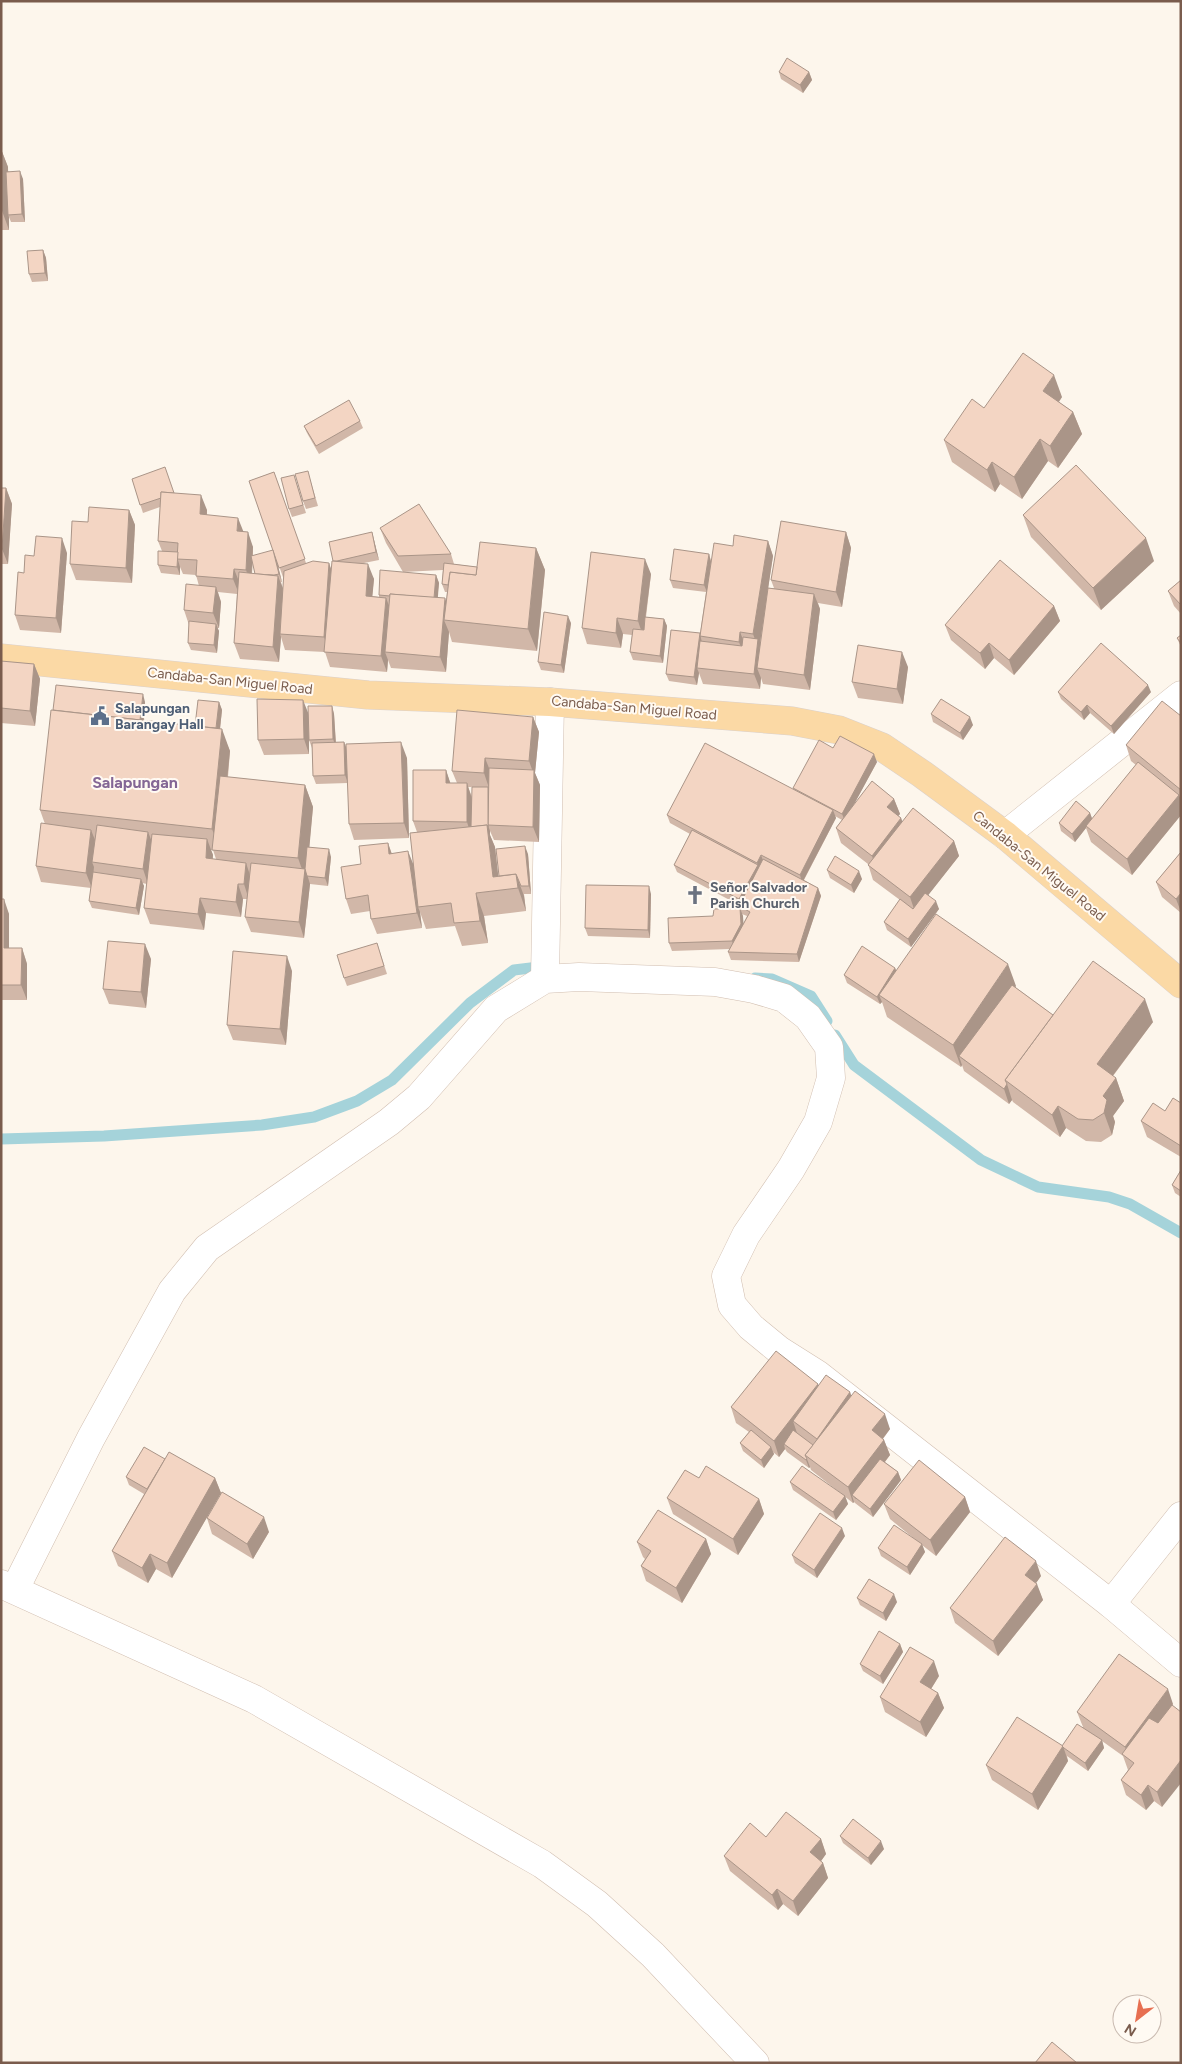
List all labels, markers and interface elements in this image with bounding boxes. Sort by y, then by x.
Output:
street label: Candaba-San Miguel Road [147,664,313,698]
street label: Candaba-San Miguel Road [551,692,717,724]
place label: Salapungan Barangay Hall [115,700,204,733]
public building icon: Salapungan Barangay Hall [89,705,111,727]
district label: Salapungan [92,773,178,792]
street label: Candaba-San Miguel Road [969,807,1109,925]
place label: Señor Salvador Parish Church [710,879,808,912]
church icon: Señor Salvador Parish Church [684,884,706,906]
north arrow [1112,1994,1162,2044]
text: N [1122,2020,1140,2040]

